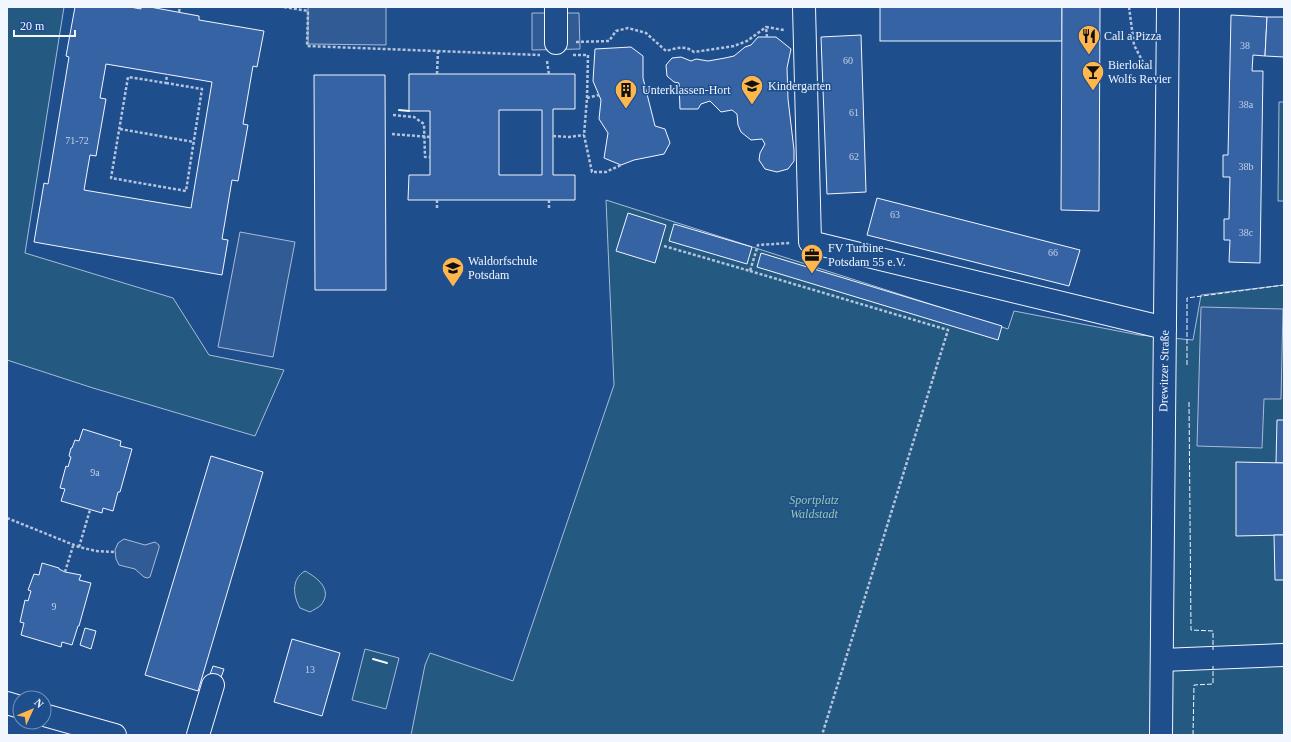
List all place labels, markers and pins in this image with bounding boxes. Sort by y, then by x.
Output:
restaurant icon: Call a Pizza [1076,23,1102,56]
place label: Call a Pizza [1104,29,1162,43]
place label: Bierlokal Wolfs Revier [1108,58,1171,86]
bar icon: Bierlokal Wolfs Revier [1080,59,1106,92]
school or university icon: Kindergarten [739,73,765,106]
building icon: Unterklassen-Hort [613,77,639,110]
place label: Kindergarten [768,79,831,93]
place label: Unterklassen-Hort [642,83,731,97]
place label: FV Turbine Potsdam 55 e.V. [828,241,906,269]
office icon: FV Turbine Potsdam 55 e.V. [799,242,825,275]
place label: Waldorfschule Potsdam [468,254,538,282]
school or university icon: Waldorfschule Potsdam [440,255,466,288]

